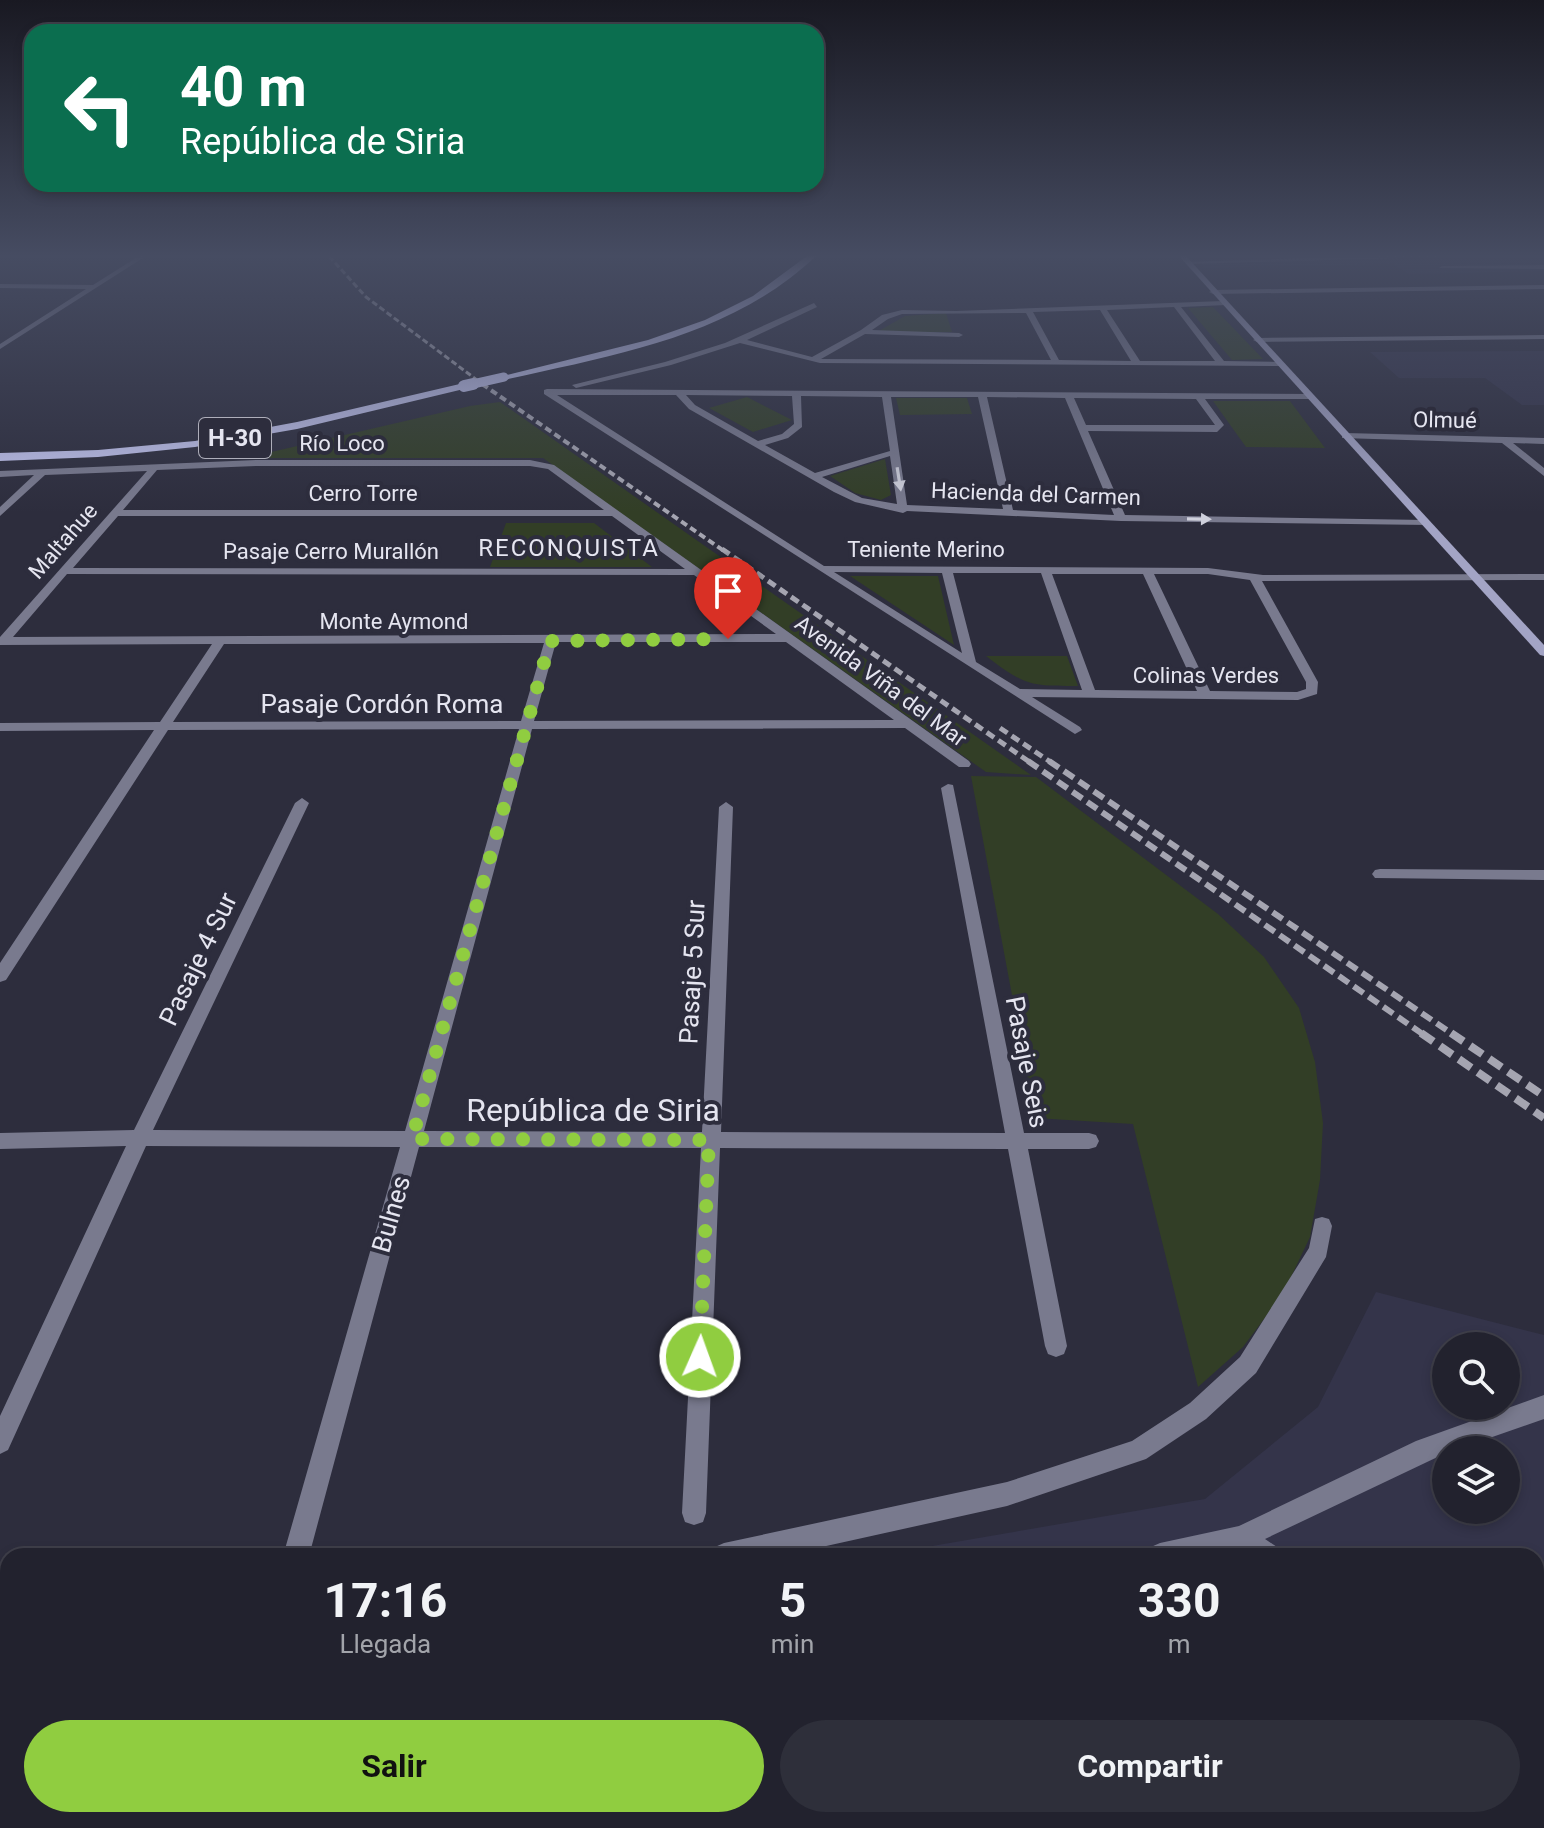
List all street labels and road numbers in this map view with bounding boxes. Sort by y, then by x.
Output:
street label: Olmué [1413,407,1477,433]
road number: H-30 [199,418,271,458]
street label: Río Loco [299,431,385,456]
street label: Hacienda del Carmen [931,478,1141,510]
street label: Cerro Torre [308,481,418,506]
street label: Maltahue [24,498,102,584]
street label: Teniente Merino [847,537,1005,562]
street label: Pasaje Cerro Murallón [223,539,439,564]
street label: Monte Aymond [320,609,468,634]
street label: Avenida Viña del Mar [790,610,972,752]
street label: Colinas Verdes [1133,663,1279,688]
street label: Pasaje Cordón Roma [261,689,503,719]
street label: Pasaje 4 Sur [153,888,243,1030]
street label: Pasaje 5 Sur [673,899,711,1045]
street label: Pasaje Seis [1000,994,1054,1130]
street label: República de Siria [466,1091,720,1129]
street label: Bulnes [366,1172,416,1256]

